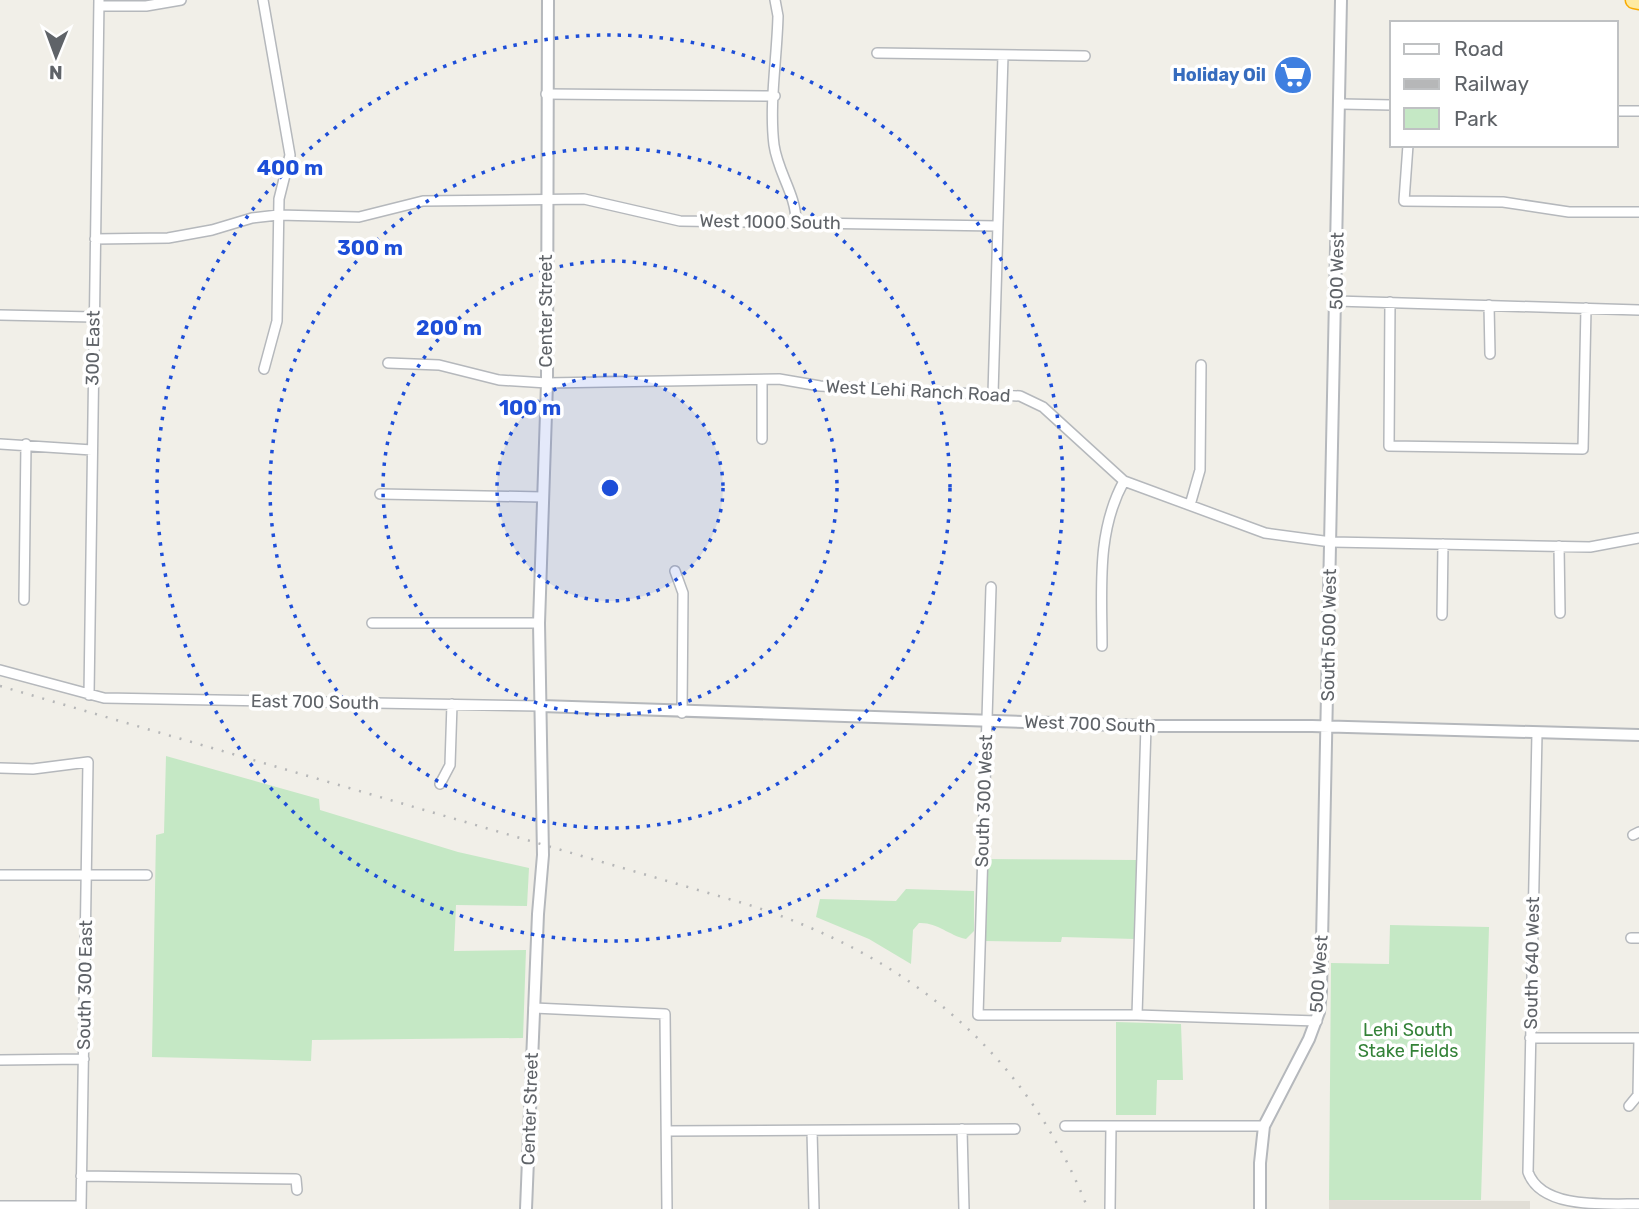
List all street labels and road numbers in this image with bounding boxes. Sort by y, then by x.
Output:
street label: West 1000 South [699,210,841,234]
street label: 500 West [1325,232,1349,310]
street label: Center Street [535,255,557,367]
street label: 300 East [81,310,105,386]
street label: West Lehi Ranch Road [825,375,1011,407]
street label: South 500 West [1317,568,1341,702]
street label: East 700 South [251,690,379,714]
street label: West 700 South [1024,711,1156,737]
street label: South 300 West [971,734,997,868]
street label: South 640 West [1520,896,1544,1030]
street label: South 300 East [73,920,97,1050]
street label: 500 West [1305,934,1333,1014]
street label: Center Street [517,1052,543,1166]

